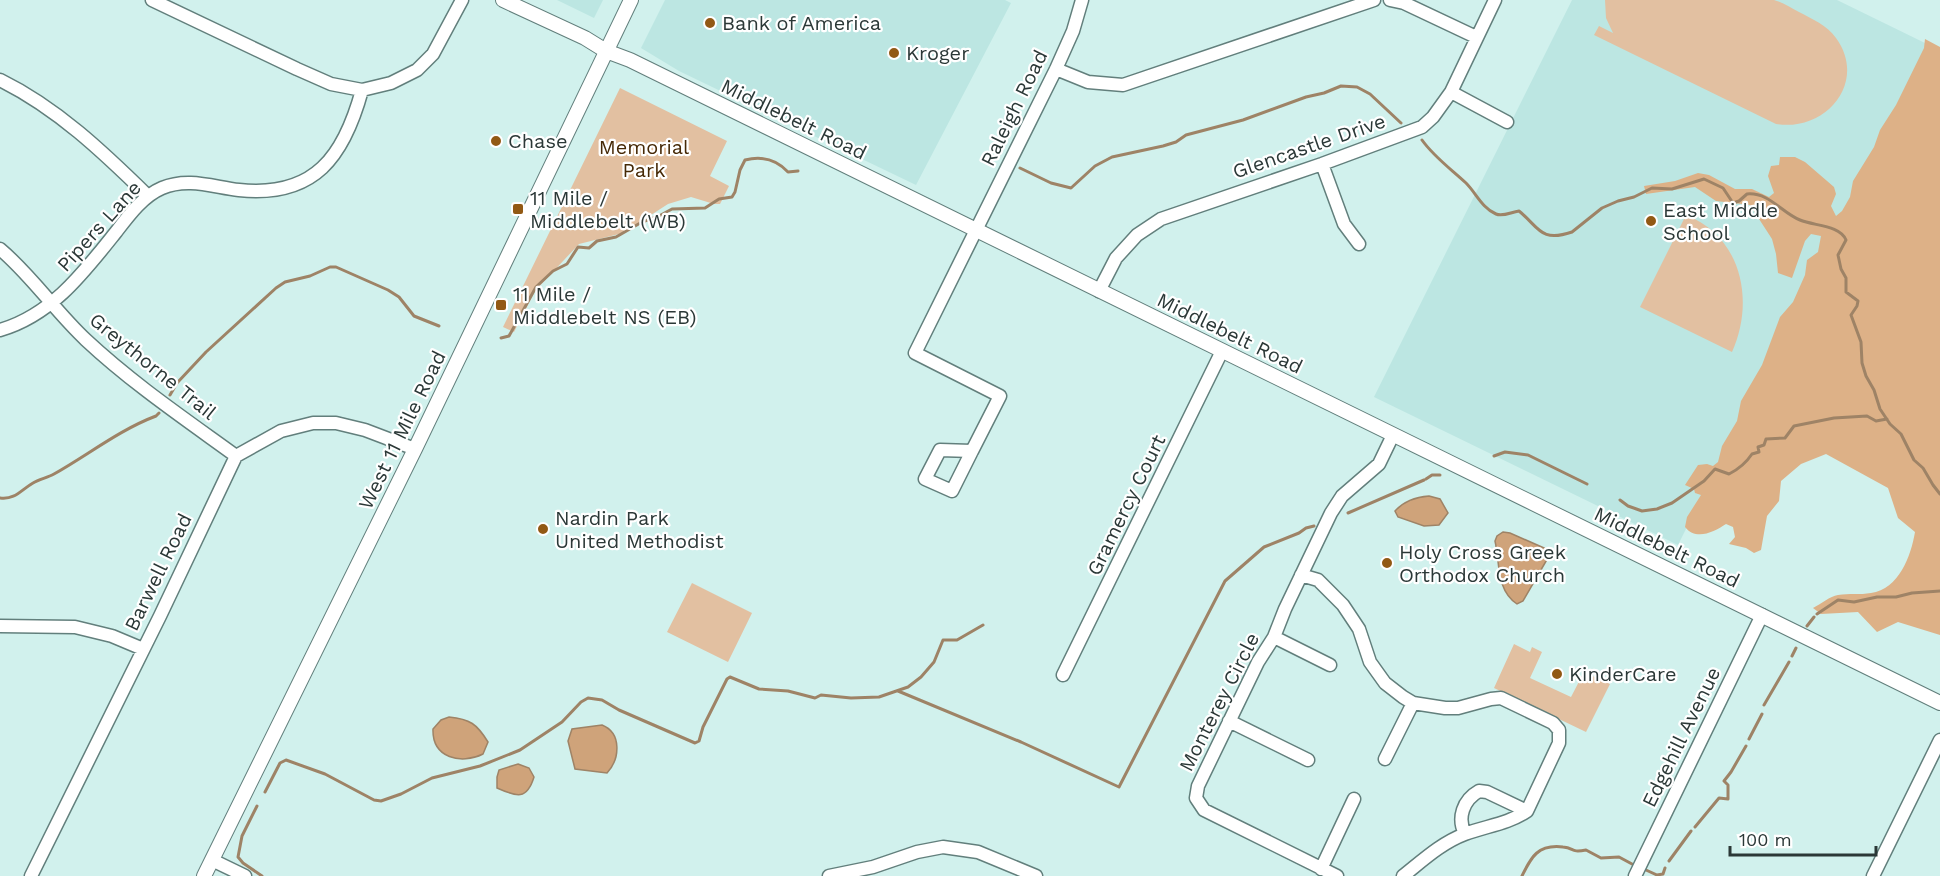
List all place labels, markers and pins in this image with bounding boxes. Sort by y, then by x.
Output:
place label: Bank of America [722,11,881,35]
marker: Bank of America [703,16,717,30]
place label: Kroger [906,41,969,65]
marker: Kroger [887,46,901,60]
place label: Chase [508,129,568,153]
marker: Chase [489,134,503,148]
place label: 11 Mile / Middlebelt (WB) [530,186,686,233]
place label: East Middle School [1663,198,1778,245]
marker: 11 Mile / Middlebelt (WB) [511,202,525,216]
marker: East Middle School [1644,214,1658,228]
place label: 11 Mile / Middlebelt NS (EB) [513,282,696,329]
marker: 11 Mile / Middlebelt NS (EB) [494,298,508,312]
place label: Nardin Park United Methodist [555,506,724,553]
marker: Nardin Park United Methodist [536,522,550,536]
place label: Holy Cross Greek Orthodox Church [1399,540,1566,587]
marker: Holy Cross Greek Orthodox Church [1380,556,1394,570]
place label: KinderCare [1569,662,1676,686]
marker: KinderCare [1550,667,1564,681]

